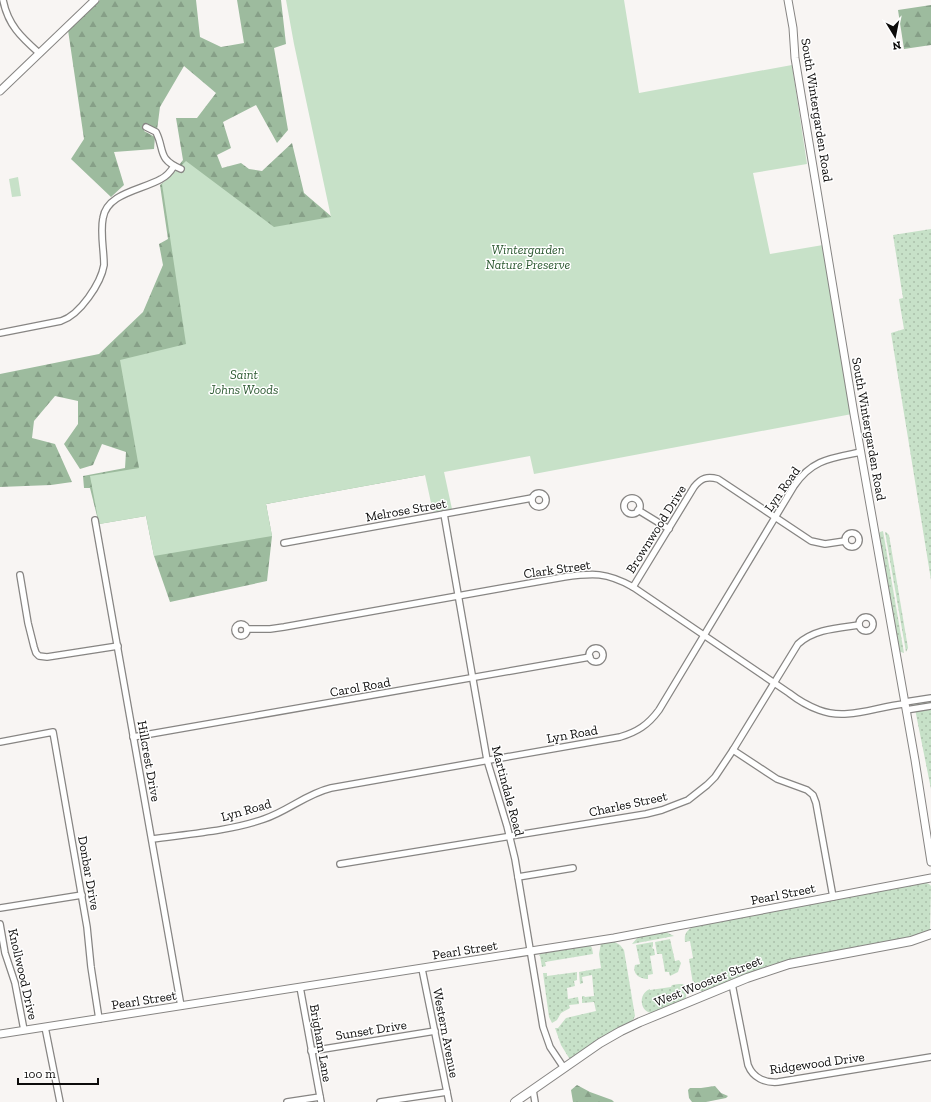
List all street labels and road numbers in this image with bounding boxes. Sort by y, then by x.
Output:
street label: South Wintergarden Road [798,37,836,183]
street label: South Wintergarden Road [849,356,889,502]
street label: Lyn Road [761,464,803,514]
street label: Brownwood Drive [623,482,689,576]
street label: Melrose Street [364,495,448,524]
street label: Clark Street [523,557,592,581]
street label: Carol Road [329,674,391,700]
street label: Hillcrest Drive [134,719,164,803]
street label: Lyn Road [545,722,599,746]
street label: Martindale Road [489,744,527,838]
street label: Charles Street [587,788,669,820]
street label: Lyn Road [219,796,273,824]
street label: Donbar Drive [75,835,103,911]
street label: Pearl Street [749,880,817,908]
street label: Knollwood Drive [5,927,41,1021]
street label: Pearl Street [431,937,499,963]
street label: West Wooster Street [652,953,764,1009]
street label: Pearl Street [110,987,178,1013]
street label: Western Avenue [430,987,462,1079]
street label: Brigham Lane [307,1003,335,1083]
street label: Sunset Drive [334,1017,408,1043]
street label: Ridgewood Drive [769,1049,865,1077]

